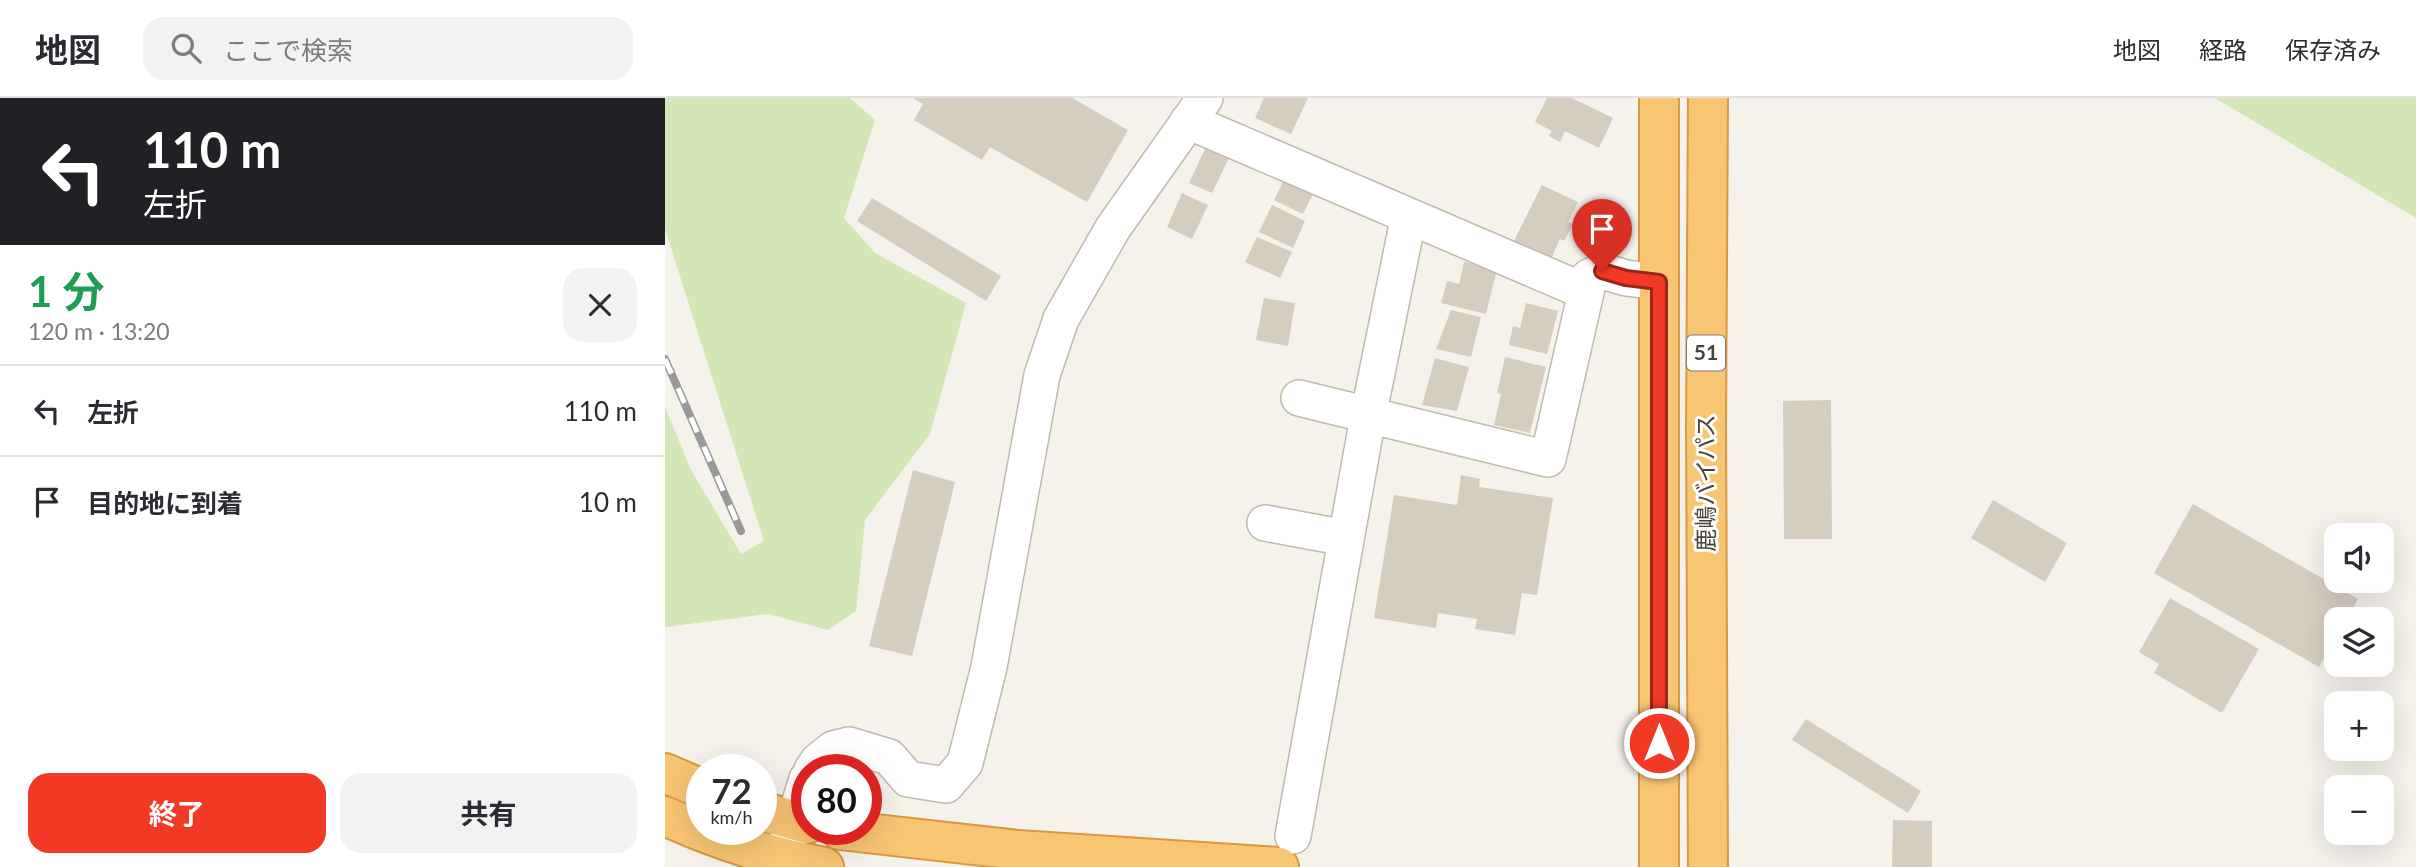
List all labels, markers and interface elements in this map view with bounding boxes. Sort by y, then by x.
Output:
search box [143,17,633,80]
text: 地図 [35,29,101,69]
icon: search [167,29,205,67]
text: ここで検索 [223,34,353,66]
text: 地図 [2113,35,2161,64]
text: 経路 [2199,35,2247,64]
text: 保存済み [2285,35,2381,64]
text: 110 m [143,120,281,178]
icon: left [28,126,119,217]
text: 左折 [143,184,207,223]
pin [1572,199,1632,271]
icon: arrive [1583,210,1621,248]
text: 1 分 [28,266,105,316]
button: close [563,268,637,342]
text: 120 m · 13:20 [28,317,170,345]
road number: 51 [1687,336,1725,370]
icon: left [28,392,66,430]
text: 110 m [564,395,637,427]
text: 左折 [87,396,139,428]
street label: 鹿嶋バイパス [1691,414,1719,552]
icon: arrive [28,483,66,521]
text: 10 m [579,486,637,518]
text: 目的地に到着 [87,487,243,519]
map controls [2324,523,2394,845]
button: sound [2324,523,2394,593]
button: layers [2324,607,2394,677]
button: + [2324,691,2394,761]
position arrow [1622,706,1696,780]
speed limit sign: 80 [791,754,882,845]
text: 72 [711,769,752,811]
button: 終了 [28,773,326,853]
button: 共有 [340,773,637,853]
button: − [2324,775,2394,845]
text: km/h [710,806,753,828]

